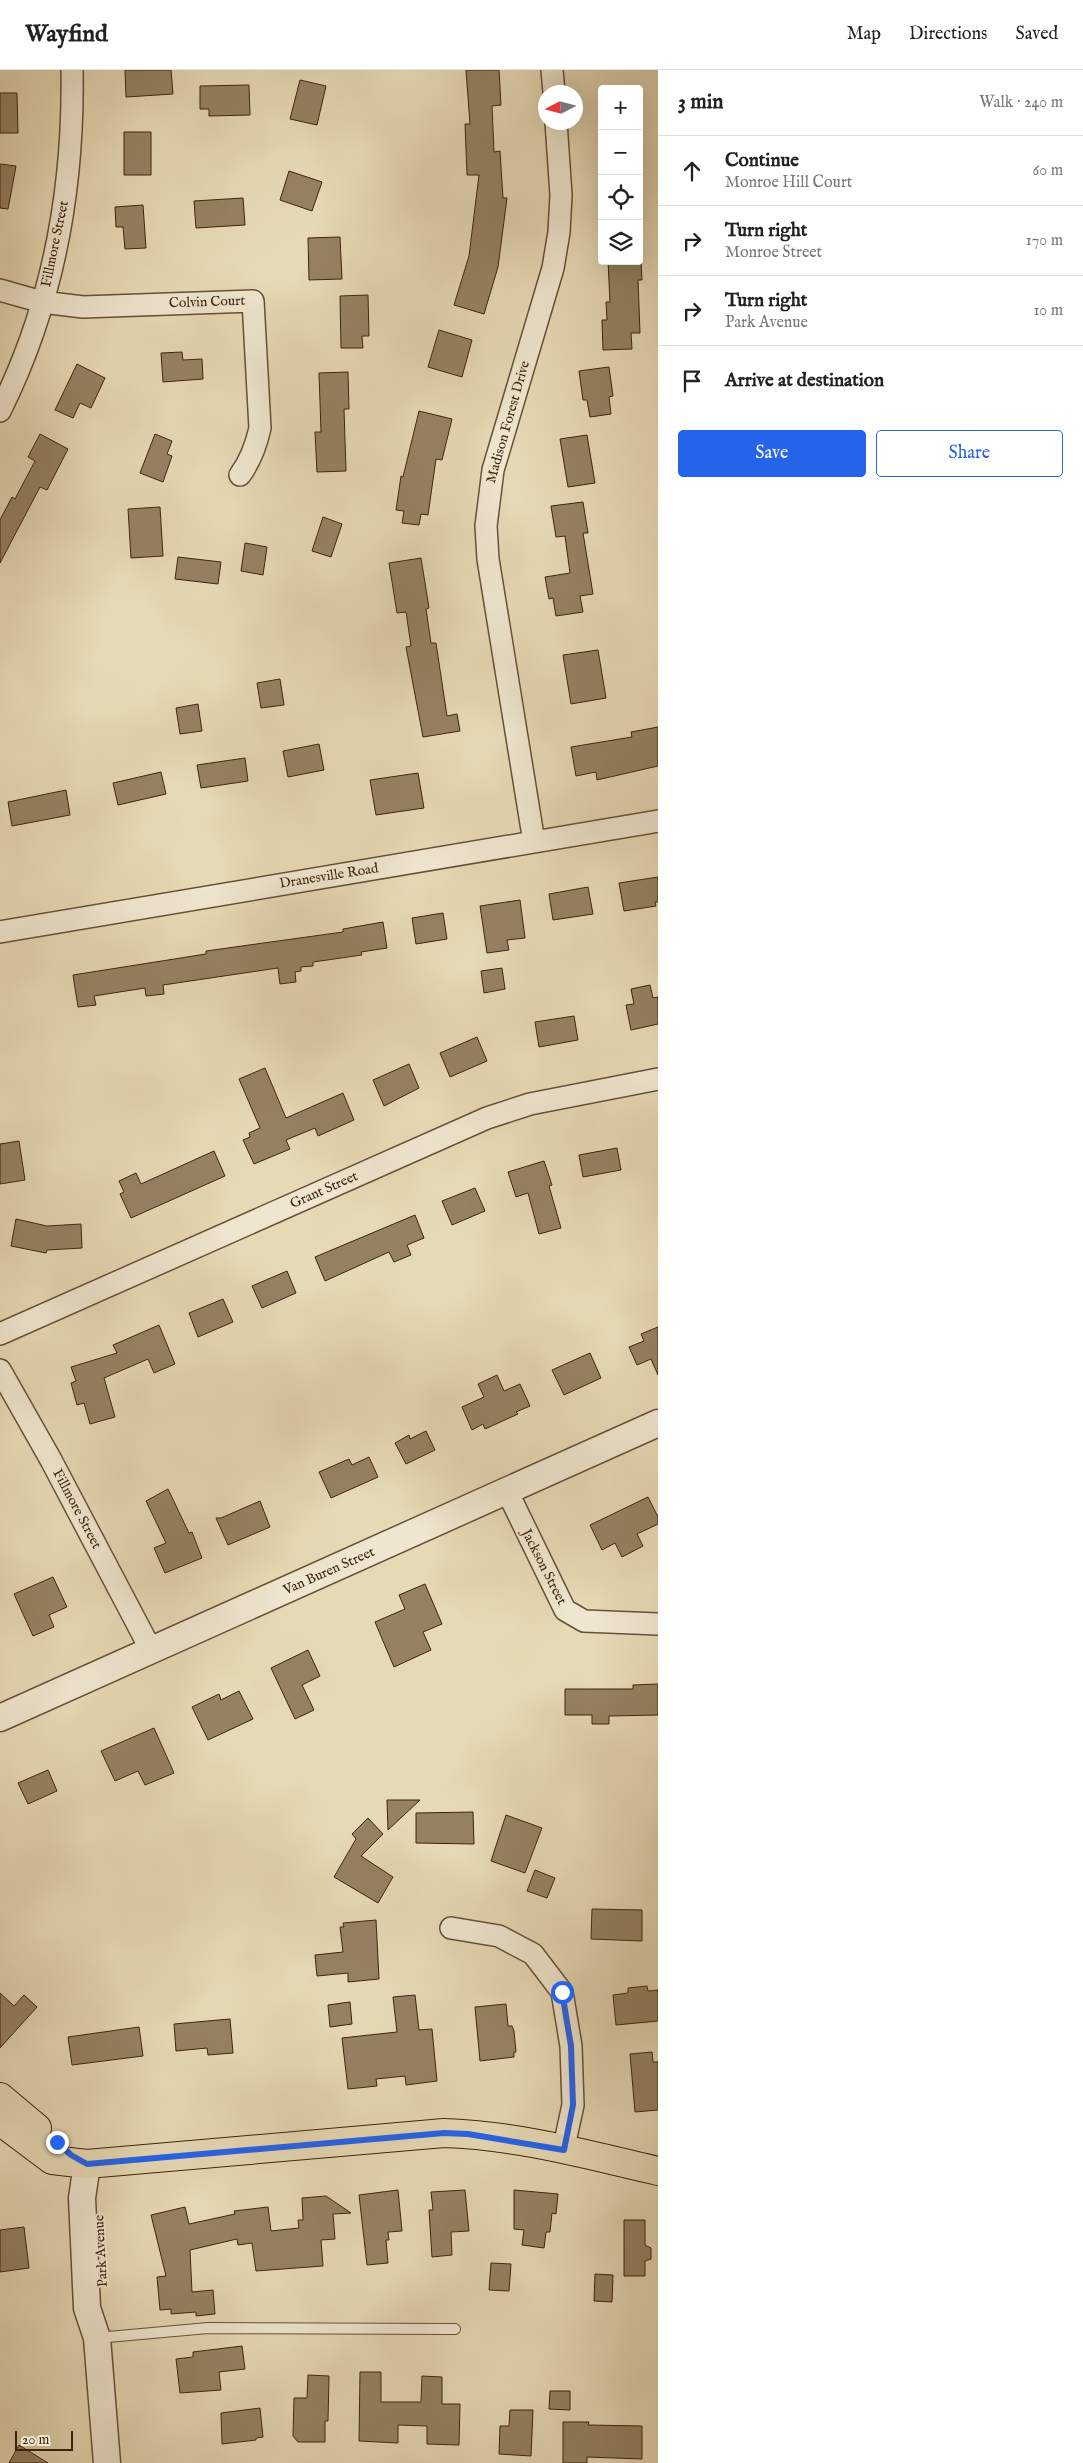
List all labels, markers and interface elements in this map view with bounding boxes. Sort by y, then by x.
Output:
text: Wayfind [25,19,108,50]
text: Map [847,23,881,46]
text: Directions [909,23,987,46]
text: Saved [1015,23,1058,46]
north arrow [538,85,583,130]
map controls [598,85,643,265]
button: + [598,85,643,130]
text: 3 min [678,89,723,116]
text: Walk · 240 m [979,93,1063,113]
button: − [598,130,643,175]
text: Continue [725,149,799,173]
icon: ahead [678,157,706,185]
text: 60 m [1033,161,1063,181]
text: Monroe Hill Court [725,173,852,193]
button: locate [598,175,643,220]
street label: Fillmore Street [37,199,73,289]
text: Turn right [725,219,807,243]
button: layers [598,220,643,265]
icon: right [678,227,706,255]
text: 170 m [1026,231,1063,251]
text: Monroe Street [725,243,822,263]
text: Turn right [725,289,807,313]
street label: Colvin Court [169,292,246,312]
icon: right [678,297,706,325]
text: 10 m [1033,301,1063,321]
text: Park Avenue [725,313,808,333]
street label: Madison Forest Drive [482,358,534,485]
icon: arrive [678,367,706,395]
text: Arrive at destination [725,369,884,393]
button: Save [678,430,866,477]
button: Share [876,430,1063,477]
street label: Dranesville Road [278,859,380,893]
street label: Grant Street [287,1167,361,1213]
street label: Fillmore Street [48,1466,106,1552]
street label: Jackson Street [516,1524,571,1608]
street label: Van Buren Street [280,1543,378,1600]
route start [551,1981,574,2004]
route end [46,2131,69,2154]
street label: Park Avenue [90,2214,112,2288]
scale bar [15,2428,72,2451]
text: 20 m [22,2431,49,2449]

